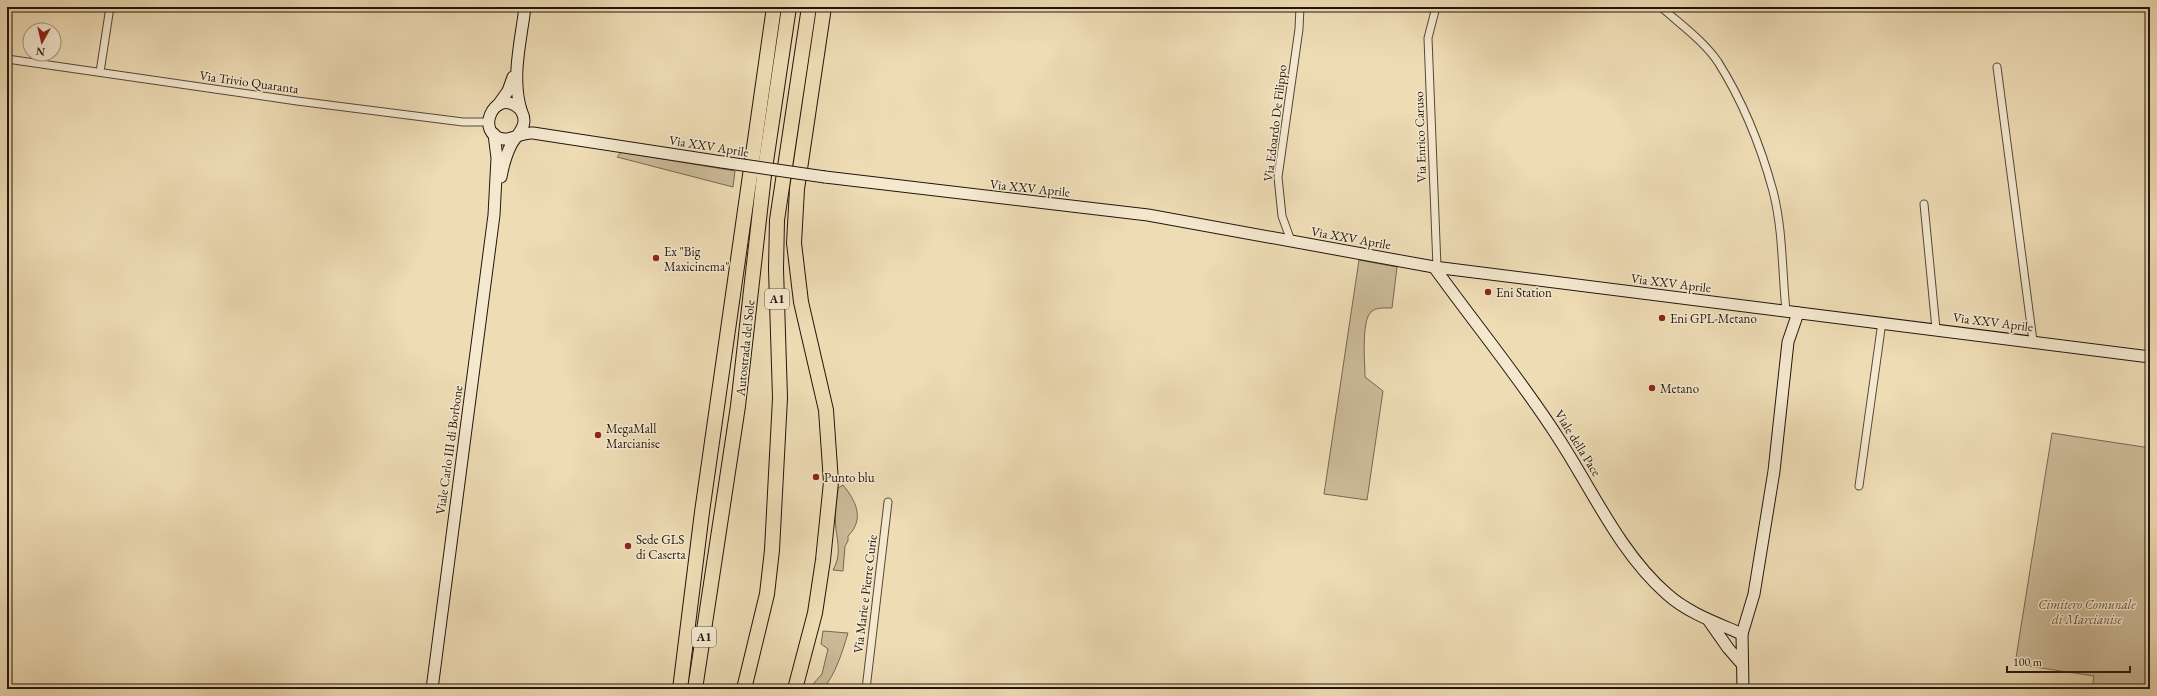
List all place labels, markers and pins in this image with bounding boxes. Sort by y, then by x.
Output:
place label: Ex "Big Maxicinema" [664,243,729,275]
marker: Ex "Big Maxicinema" [651,253,661,263]
place label: Eni Station [1496,284,1552,301]
marker: Eni Station [1483,287,1493,297]
place label: Eni GPL-Metano [1670,310,1757,327]
marker: Eni GPL-Metano [1657,313,1667,323]
place label: Metano [1660,380,1699,397]
marker: Metano [1647,383,1657,393]
place label: MegaMall Marcianise [606,420,660,452]
marker: MegaMall Marcianise [593,430,603,440]
place label: Punto blu [824,469,875,486]
marker: Punto blu [811,472,821,482]
place label: Sede GLS di Caserta [636,531,686,563]
marker: Sede GLS di Caserta [623,541,633,551]

